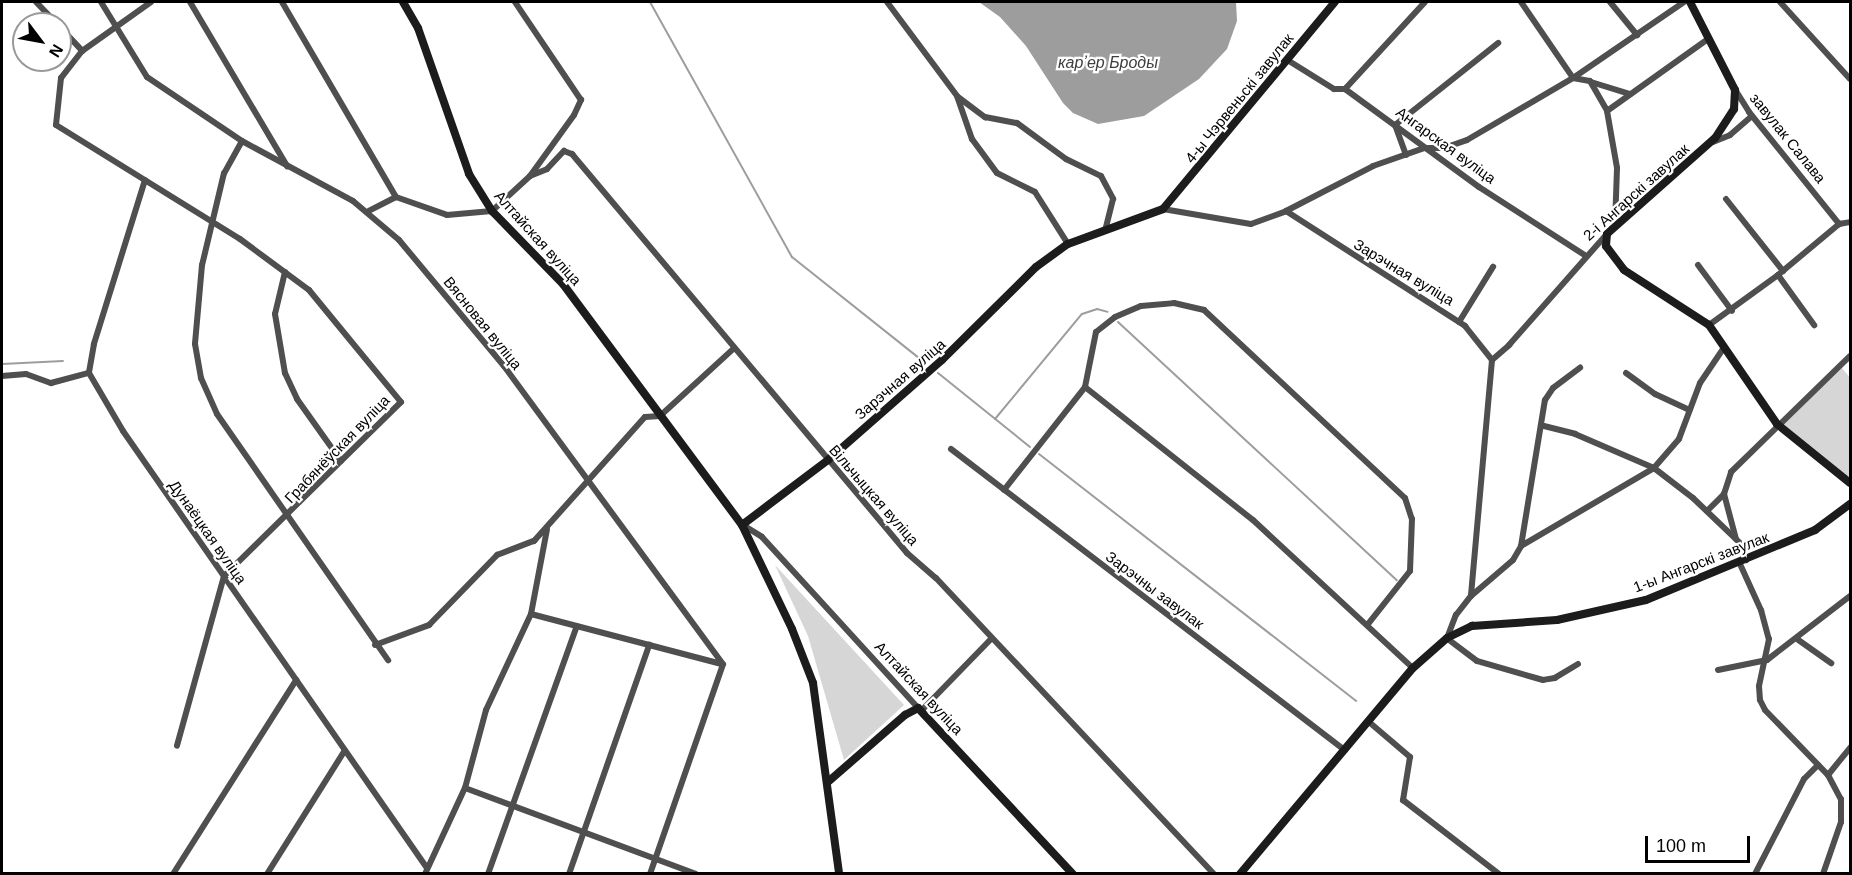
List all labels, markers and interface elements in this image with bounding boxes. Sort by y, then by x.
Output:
north arrow [12,12,72,72]
street label: 4-ы Чэрвеньскі завулак [1181,29,1297,167]
text: N [46,41,66,60]
water label: карʼер Броды [1058,53,1158,73]
street label: завулак Салава [1746,89,1830,187]
street label: Ангарская вуліца [1393,103,1499,187]
street label: 2-і Ангарскі завулак [1579,140,1693,244]
street label: Алтайская вуліца [491,187,585,289]
street label: Зарэчная вуліца [1351,235,1457,309]
street label: Вясновая вуліца [440,273,526,373]
street label: Зарэчная вуліца [851,335,949,423]
street label: Грабянёўская вуліца [281,391,393,507]
street label: Вільчыцкая вуліца [825,441,923,549]
street label: Дунаёцкая вуліца [165,477,251,587]
street label: 1-ы Ангарскі завулак [1631,528,1771,596]
street label: Зарэчны завулак [1102,547,1208,633]
street label: Алтайская вуліца [871,638,967,738]
scale bar [1648,824,1753,862]
text: 100 m [1656,836,1706,856]

